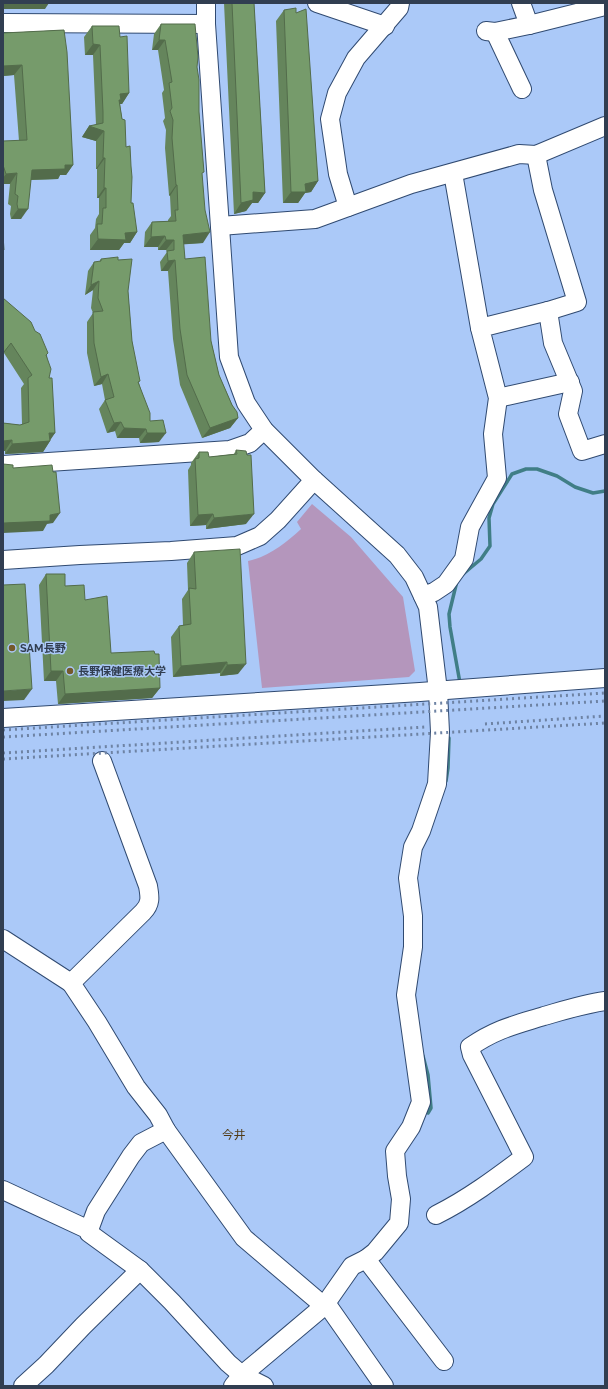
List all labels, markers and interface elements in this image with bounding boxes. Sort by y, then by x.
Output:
place label: SAM長野 [20,642,66,655]
marker: SAM長野 [7,643,17,653]
place label: 長野保健医療大学 [78,665,166,678]
marker: 長野保健医療大学 [65,666,75,676]
district label: 今井 [222,1128,246,1142]

